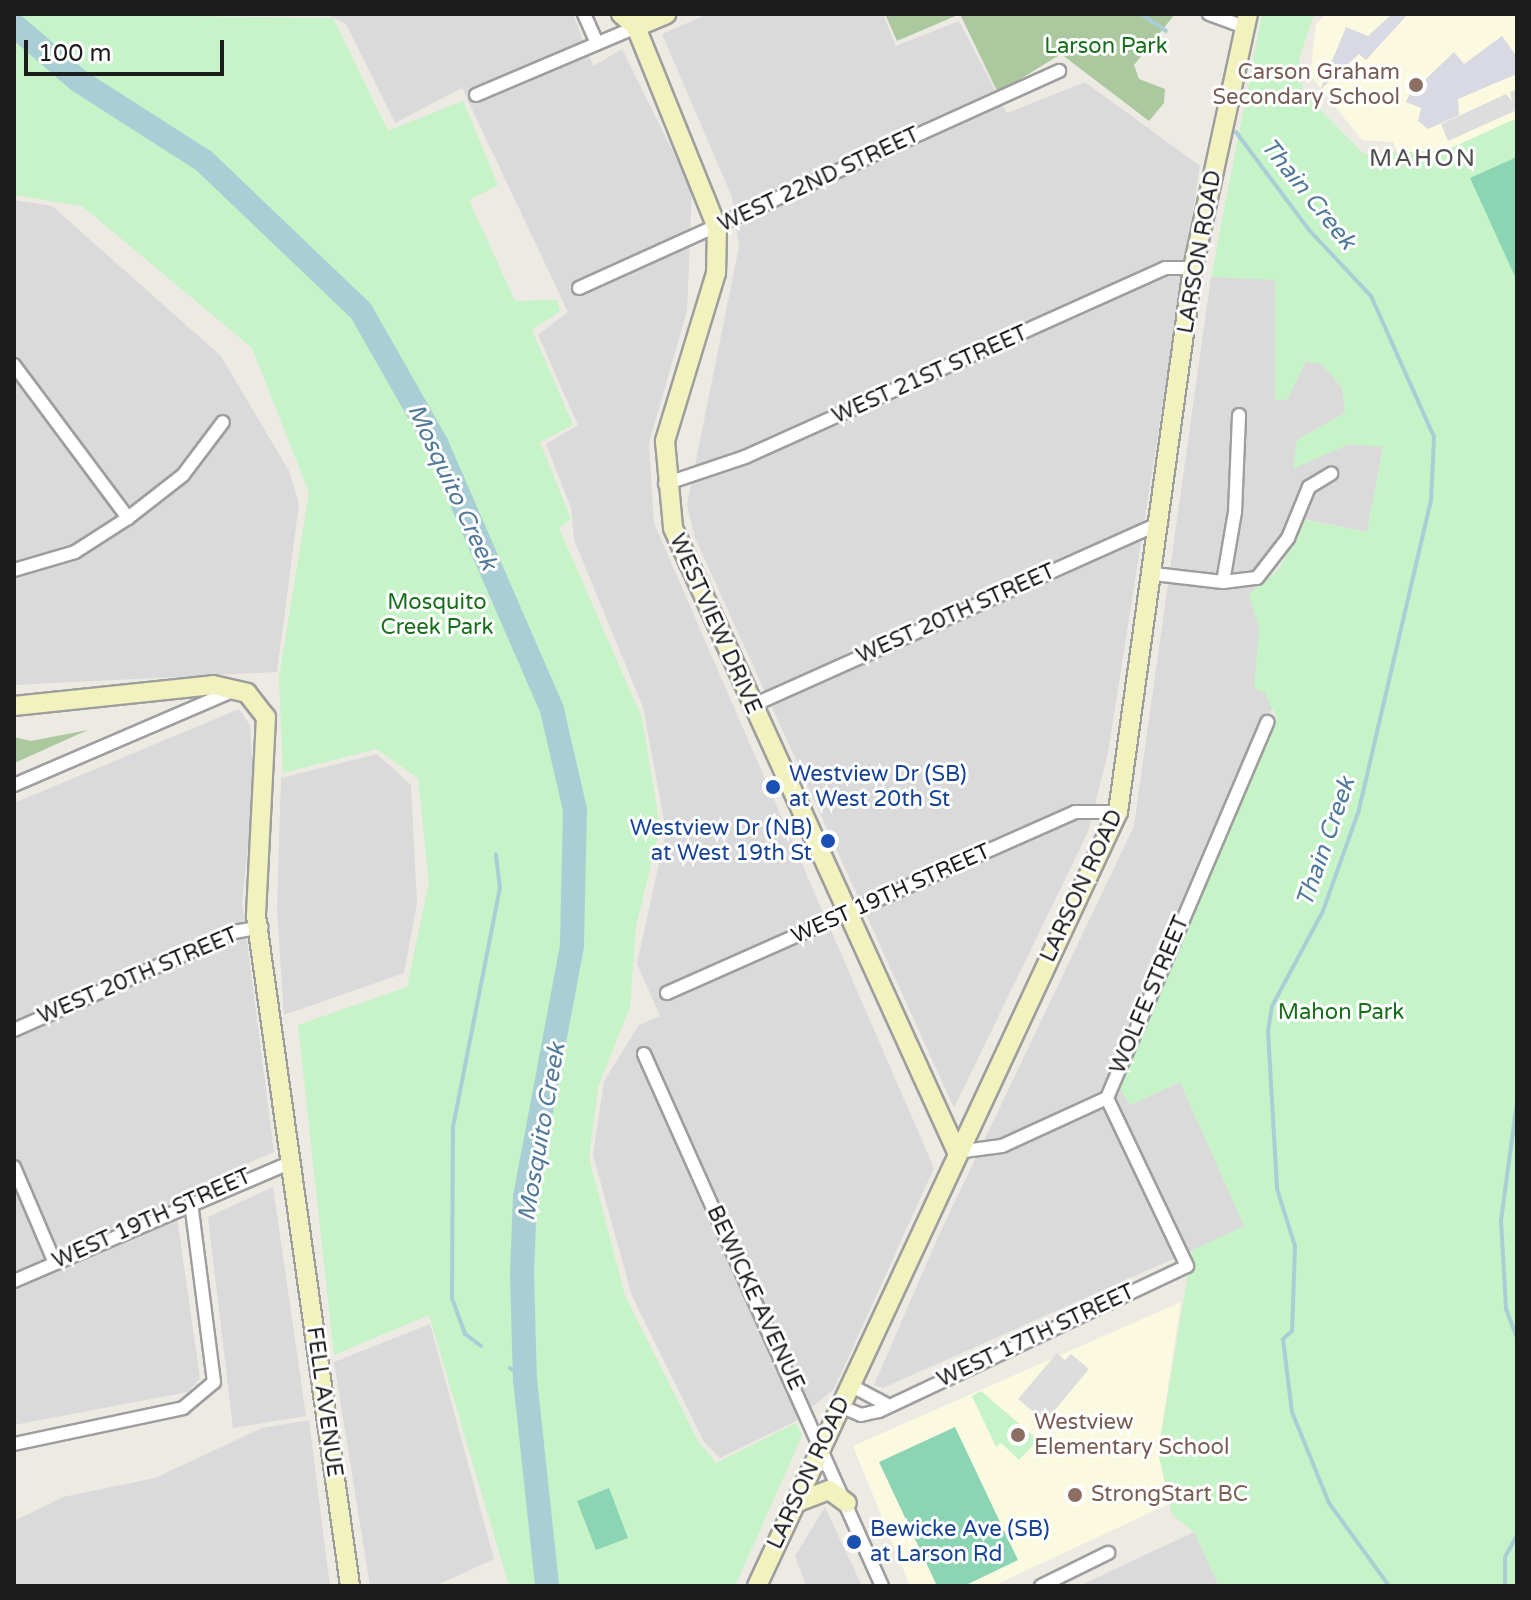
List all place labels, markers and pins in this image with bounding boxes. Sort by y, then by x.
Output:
place label: Carson Graham Secondary School [1212,59,1400,110]
marker: Carson Graham Secondary School [1407,76,1425,94]
place label: Westview Dr (SB) at West 20th St [789,761,967,812]
marker: Westview Dr (SB) at West 20th St [764,778,782,796]
place label: Westview Dr (NB) at West 19th St [630,815,812,866]
marker: Westview Dr (NB) at West 19th St [819,832,837,850]
place label: Westview Elementary School [1034,1409,1229,1460]
marker: Westview Elementary School [1009,1426,1027,1444]
place label: StrongStart BC [1091,1482,1248,1508]
marker: StrongStart BC [1066,1486,1084,1504]
place label: Bewicke Ave (SB) at Larson Rd [870,1516,1050,1568]
marker: Bewicke Ave (SB) at Larson Rd [845,1533,863,1551]

